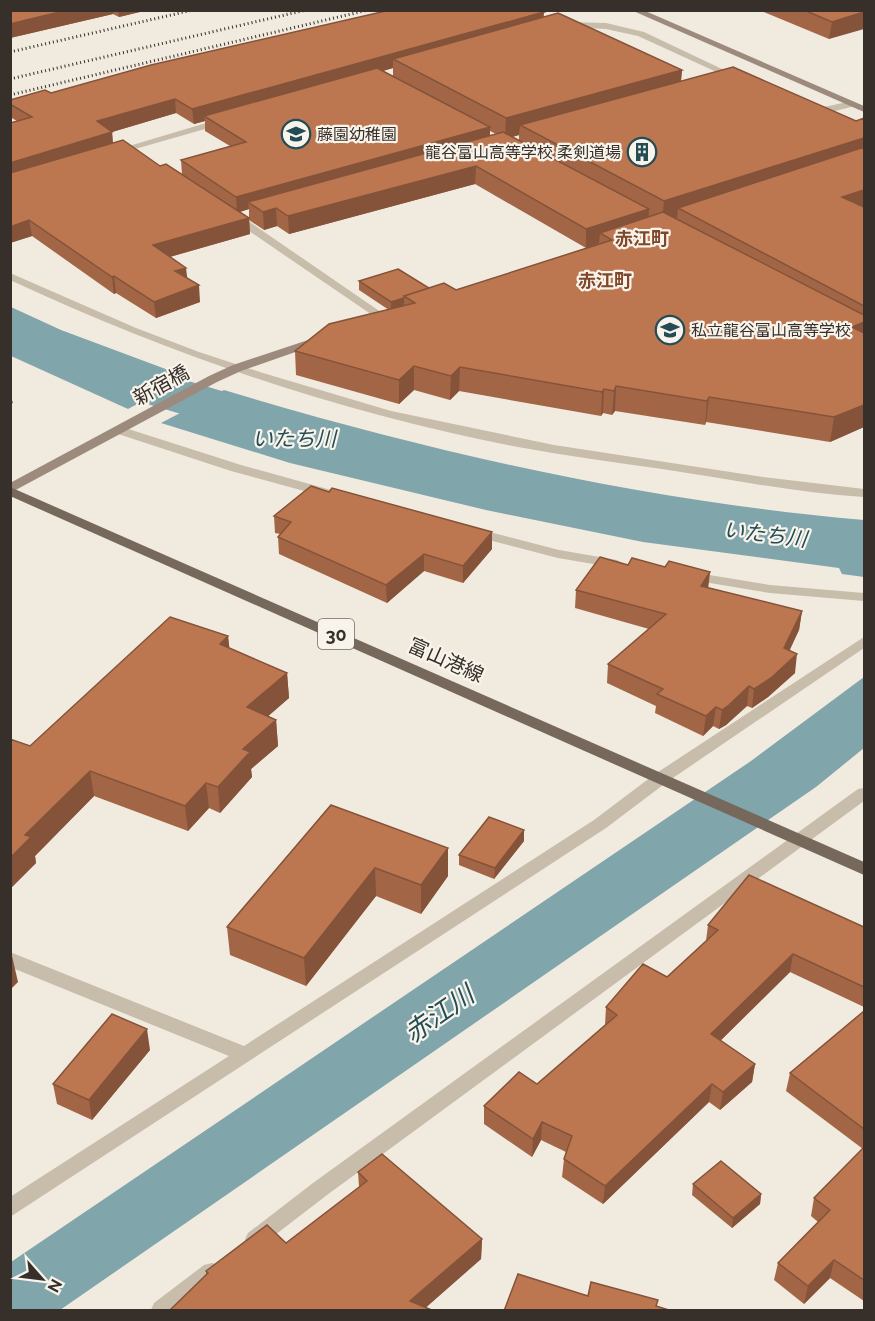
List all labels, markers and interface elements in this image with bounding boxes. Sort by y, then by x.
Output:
school or university icon: 藤園幼稚園 [280,118,312,150]
place label: 藤園幼稚園 [317,125,397,144]
building icon: 龍谷富山高等学校 柔剣道場 [626,136,658,168]
place label: 龍谷富山高等学校 柔剣道場 [425,143,621,162]
district label: 赤江町 [615,228,669,249]
district label: 赤江町 [578,270,632,291]
school or university icon: 私立龍谷富山高等学校 [654,314,686,346]
place label: 私立龍谷富山高等学校 [691,321,851,340]
street label: 新宿橋 [129,360,193,410]
water label: いたち川 [252,426,338,451]
water label: いたち川 [722,516,810,552]
road number: 30 [318,619,354,649]
street label: 富山港線 [405,633,487,687]
water label: 赤江川 [398,978,482,1049]
north arrow [12,1249,72,1309]
text: N [44,1276,66,1296]

